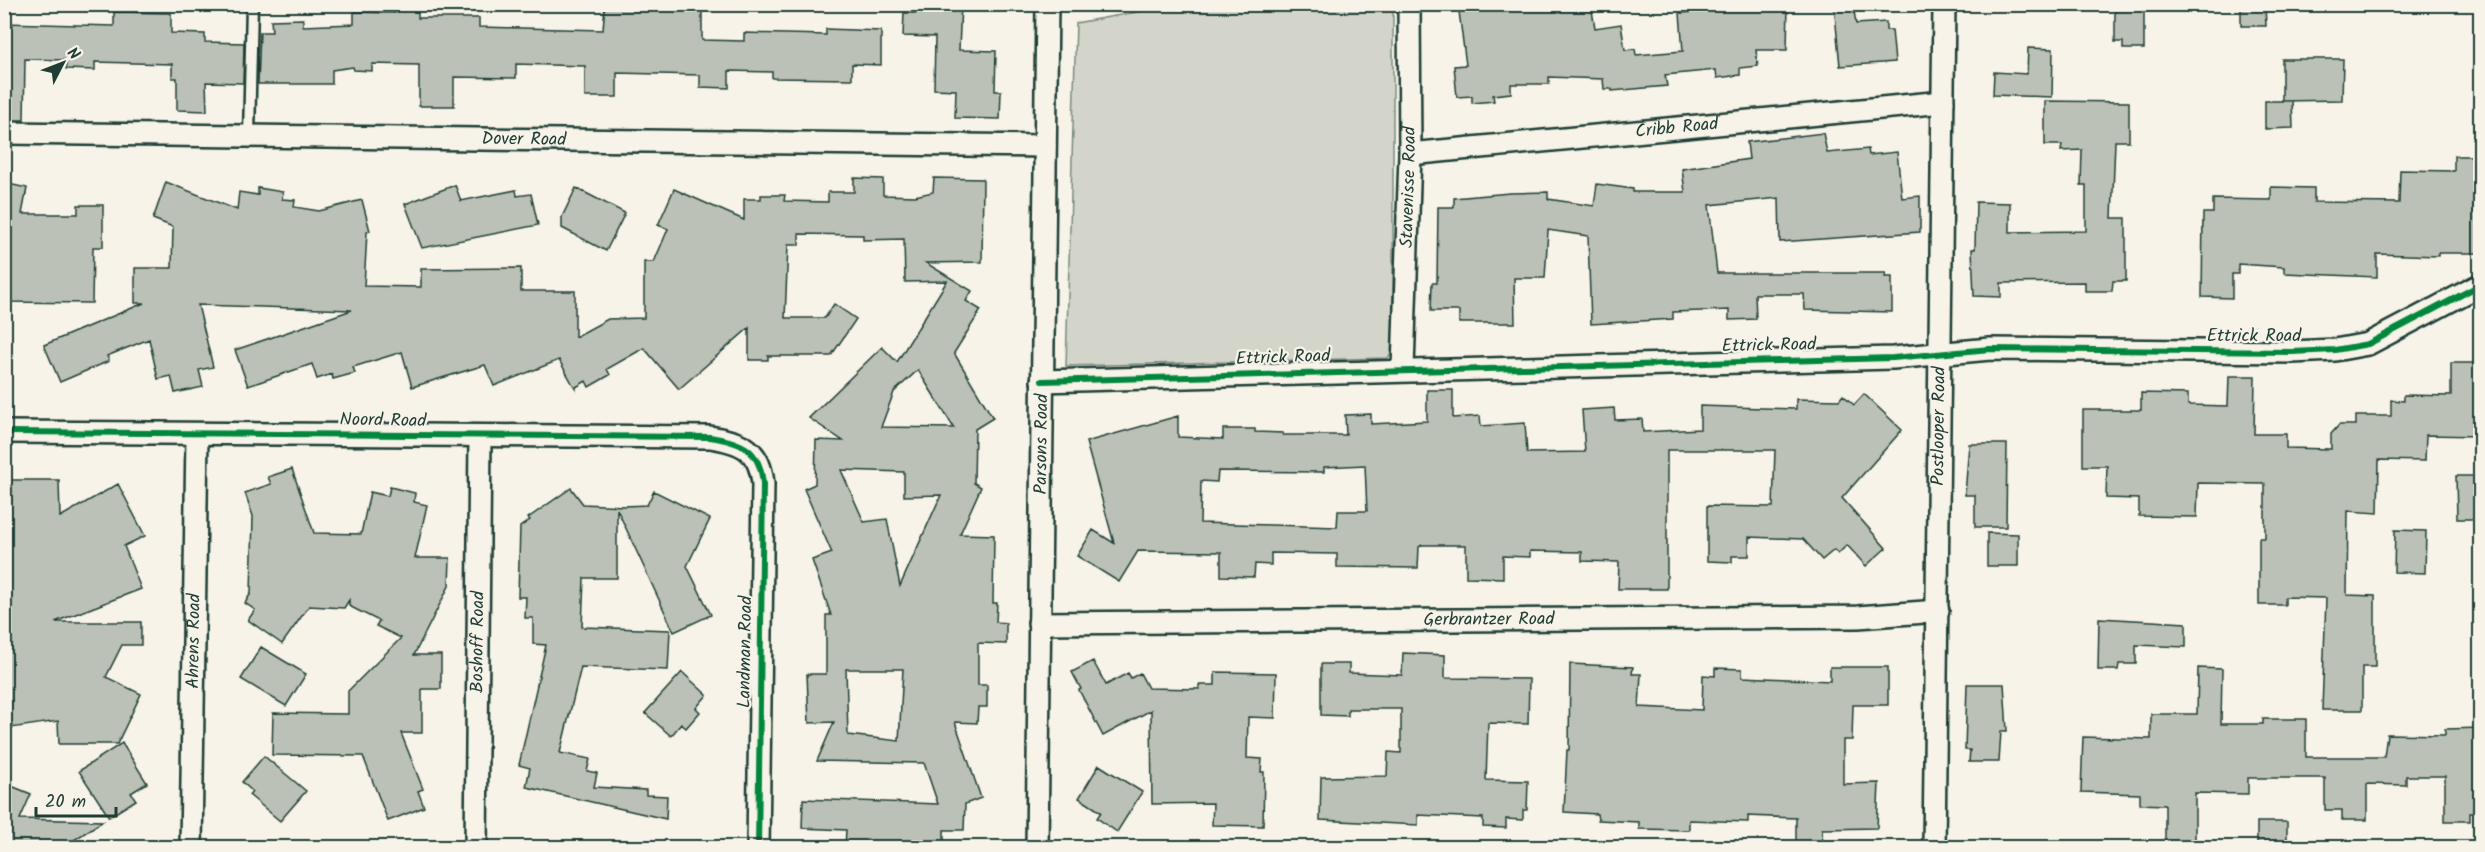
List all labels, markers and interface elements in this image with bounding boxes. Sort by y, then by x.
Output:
north arrow [33,33,93,93]
text: N [60,42,86,66]
street label: Cribb Road [1634,109,1721,146]
street label: Dover Road [481,124,568,155]
street label: Stavenisse Road [1392,125,1425,248]
street label: Ettrick Road [2207,322,2302,351]
street label: Ettrick Road [1722,331,1817,361]
street label: Ettrick Road [1235,342,1332,374]
street label: Postlooper Road [1924,365,1954,486]
street label: Parsons Road [1027,393,1057,495]
street label: Noord Road [339,406,428,436]
street label: Boshoff Road [463,590,493,693]
street label: Ahrens Road [179,592,209,689]
street label: Landman Road [731,594,761,709]
street label: Gerbrantzer Road [1423,605,1556,635]
scale bar [36,780,116,818]
text: 20 m [45,788,86,817]

